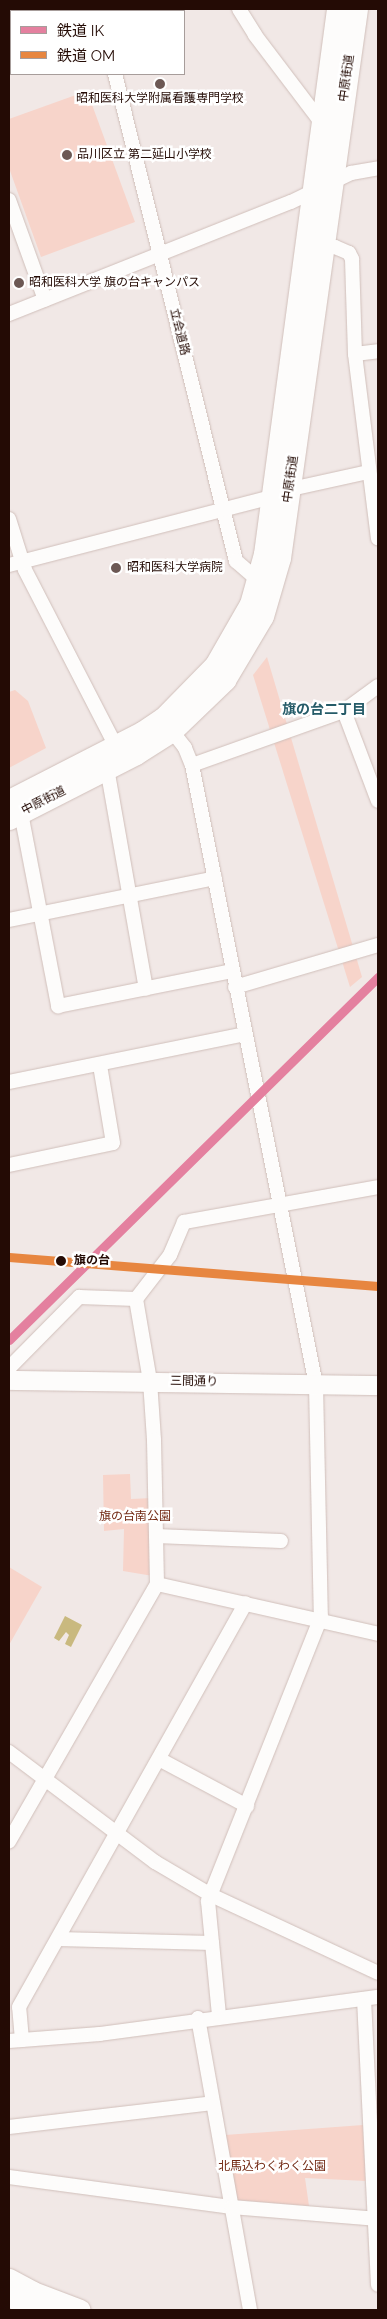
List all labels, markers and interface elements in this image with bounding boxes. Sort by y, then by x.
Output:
legend [10,10,185,75]
text: 鉄道 IK [57,22,104,40]
text: 鉄道 OM [57,47,115,65]
street label: 中原街道 [337,53,357,103]
marker: 昭和医科大学附属看護専門学校 [154,78,166,90]
place label: 昭和医科大学附属看護専門学校 [76,92,244,106]
place label: 品川区立 第二延山小学校 [77,148,212,162]
marker: 品川区立 第二延山小学校 [61,149,73,161]
place label: 昭和医科大学 旗の台キャンパス [29,276,200,290]
marker: 昭和医科大学 旗の台キャンパス [13,277,25,289]
street label: 立会道路 [166,307,192,357]
street label: 中原街道 [281,454,301,504]
marker: 昭和医科大学病院 [109,561,123,575]
place label: 昭和医科大学病院 [127,561,223,575]
district label: 旗の台二丁目 [282,701,366,717]
street label: 中原街道 [19,784,69,818]
marker: 旗の台 [52,1252,70,1270]
place label: 旗の台 [74,1254,110,1268]
street label: 三間通り [170,1374,218,1390]
park label: 旗の台南公園 [99,1510,171,1524]
park label: 北馬込わくわく公園 [218,2160,326,2174]

